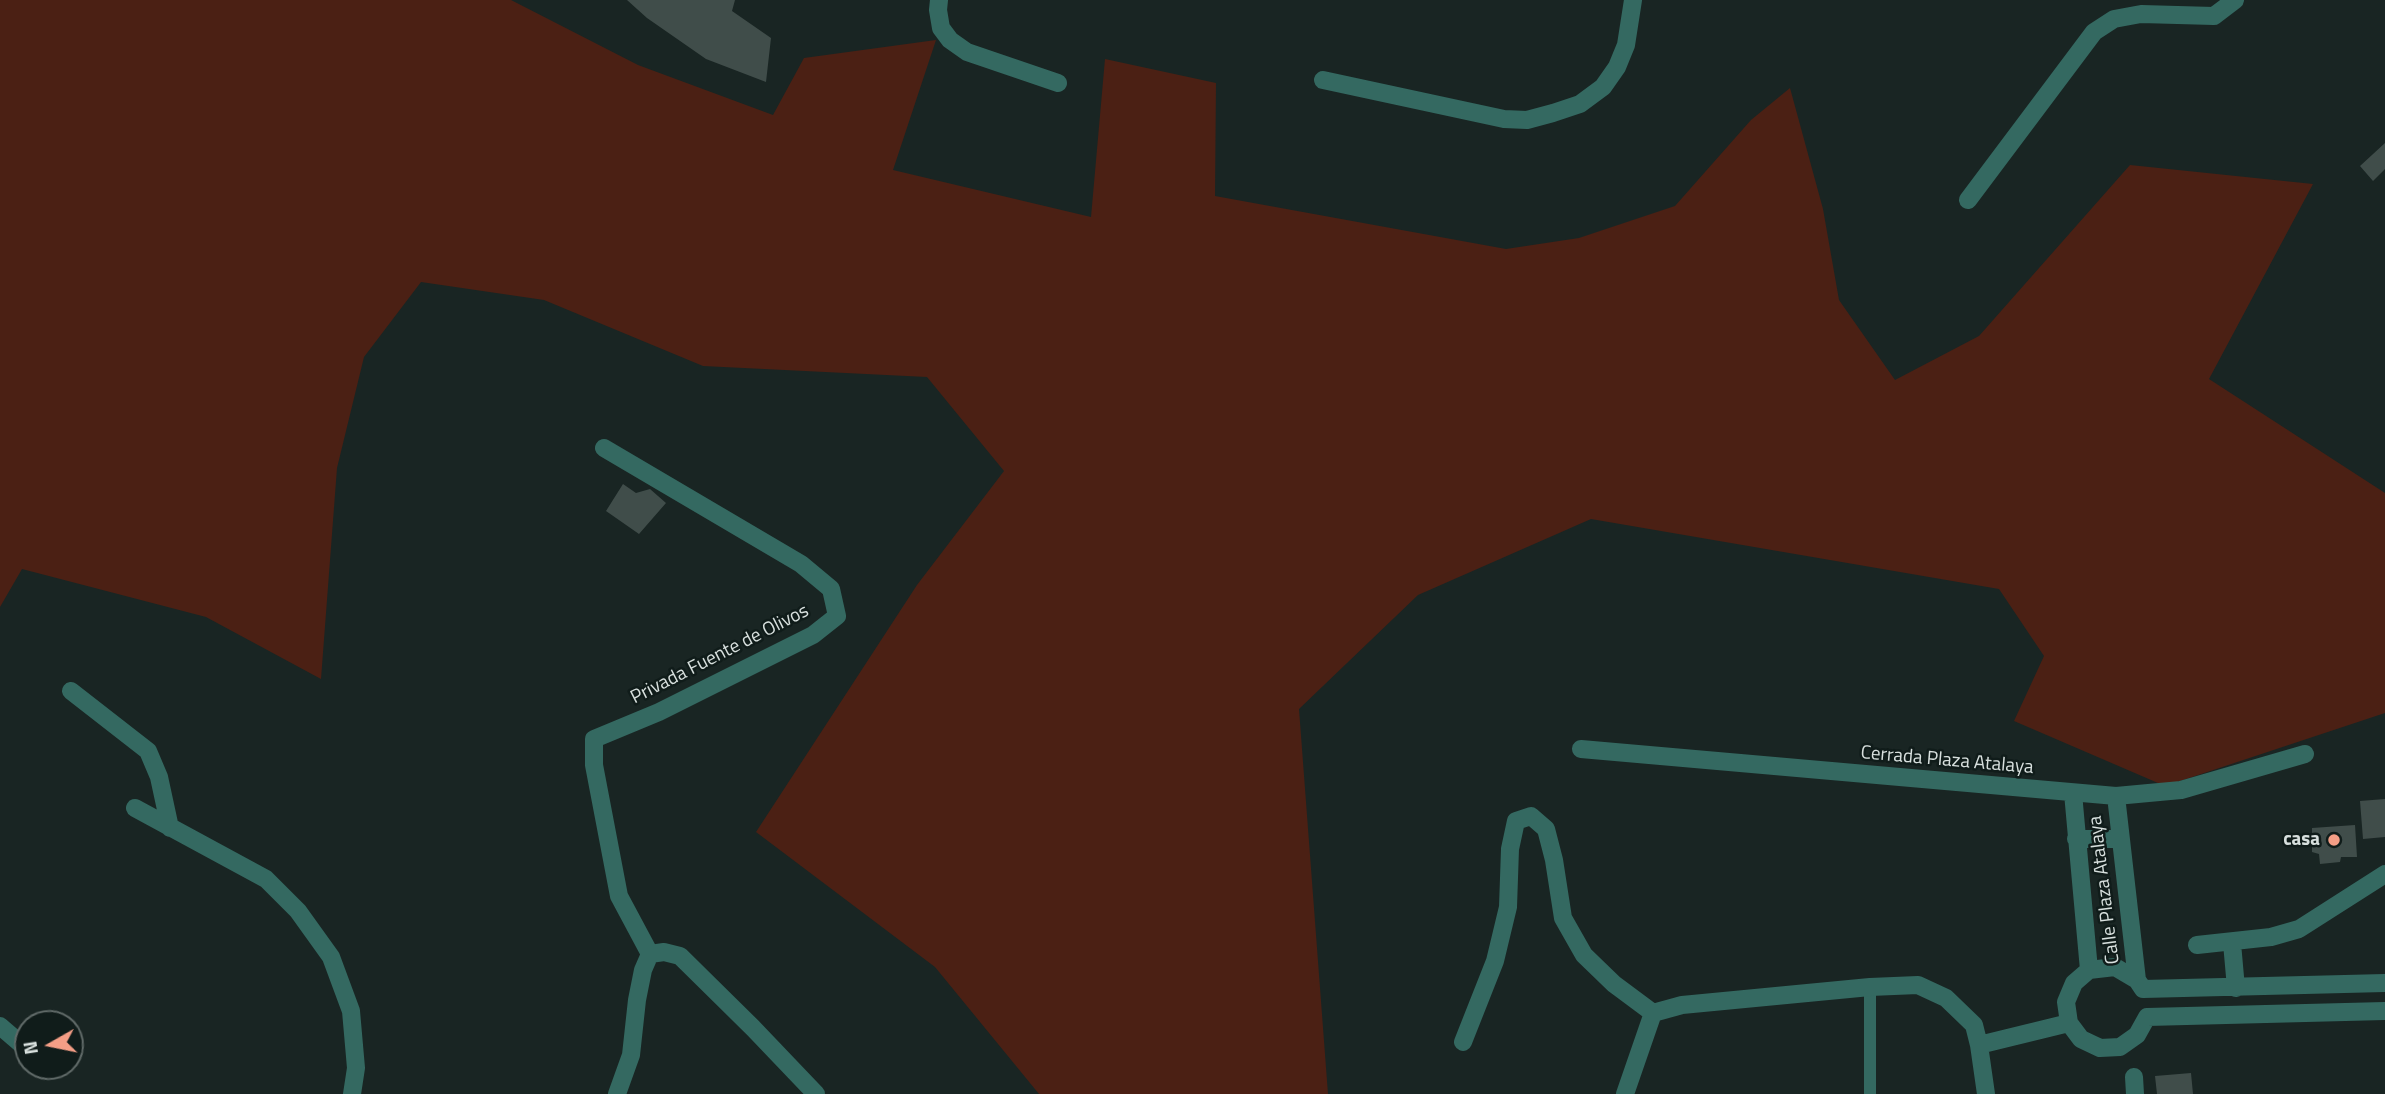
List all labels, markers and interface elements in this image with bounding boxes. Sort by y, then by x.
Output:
street label: Privada Fuente de Olivos [627,600,813,710]
street label: Cerrada Plaza Atalaya [1860,742,2034,780]
street label: Calle Plaza Atalaya [2085,814,2125,966]
place label: casa [2283,829,2320,851]
marker: casa [2326,832,2342,848]
north arrow [14,1010,84,1080]
text: N [14,1039,45,1057]

